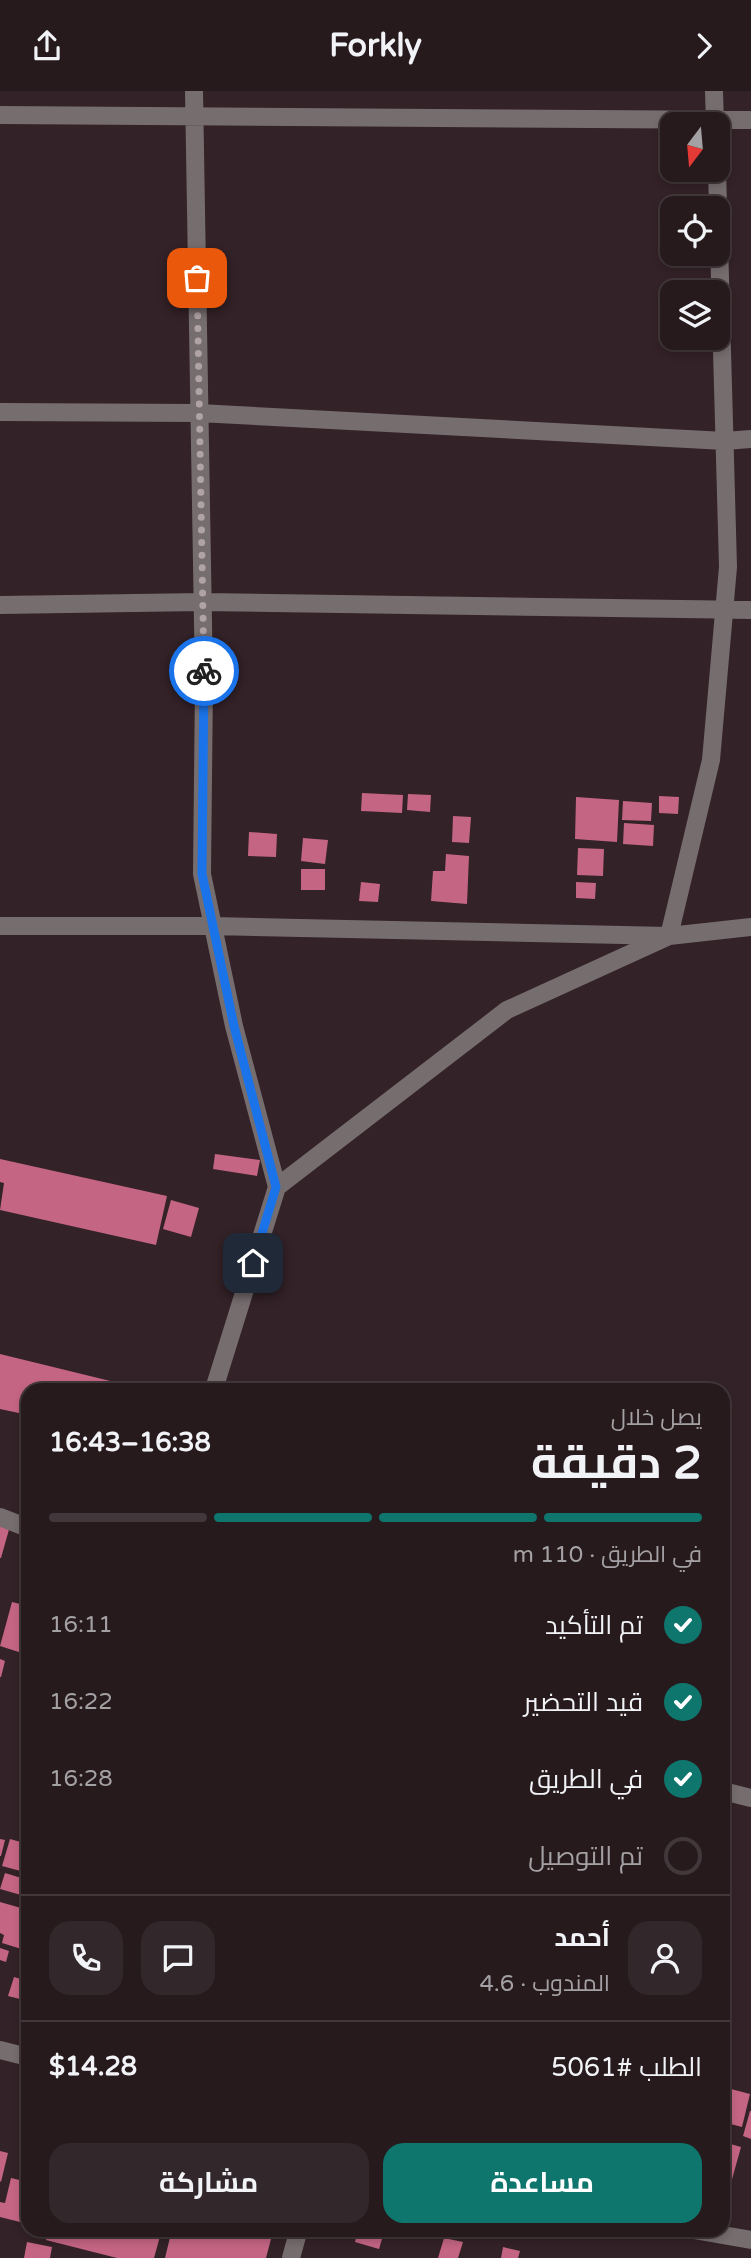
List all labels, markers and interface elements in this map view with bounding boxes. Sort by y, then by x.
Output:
icon: share [28,27,66,65]
text: Forkly [329,27,422,65]
icon: forward [685,27,723,65]
north arrow [660,112,730,182]
map controls [660,112,730,350]
button: locate [660,196,730,266]
pin [167,248,227,308]
icon: bag [178,259,216,297]
button: layers [660,280,730,350]
courier [169,636,239,706]
icon: bike [185,652,223,690]
pin [223,1233,283,1293]
icon: home [234,1244,272,1282]
text: يصل خلال [611,1404,702,1432]
text: 16:38–16:43 [49,1427,211,1458]
text: 2 دقيقة [531,1436,702,1491]
text: في الطريق · 110 m [513,1541,702,1569]
icon: check [664,1606,702,1644]
text: تم التأكيد [545,1610,643,1641]
text: 16:11 [49,1611,113,1639]
icon: check [664,1683,702,1721]
text: قيد التحضير [524,1687,643,1718]
text: 16:22 [49,1688,113,1716]
icon: check [664,1760,702,1798]
text: في الطريق [529,1764,643,1795]
text: 16:28 [49,1765,113,1793]
text: تم التوصيل [528,1841,643,1872]
button: phone [49,1921,123,1995]
button: chat [141,1921,215,1995]
button: person [628,1921,702,1995]
text: أحمد [554,1922,610,1953]
text: المندوب · 4.6 [479,1970,610,1998]
text: $14.28 [49,2051,137,2082]
text: الطلب #5061 [551,2052,702,2083]
button: مشاركة [49,2143,369,2223]
button: مساعدة [383,2143,702,2223]

